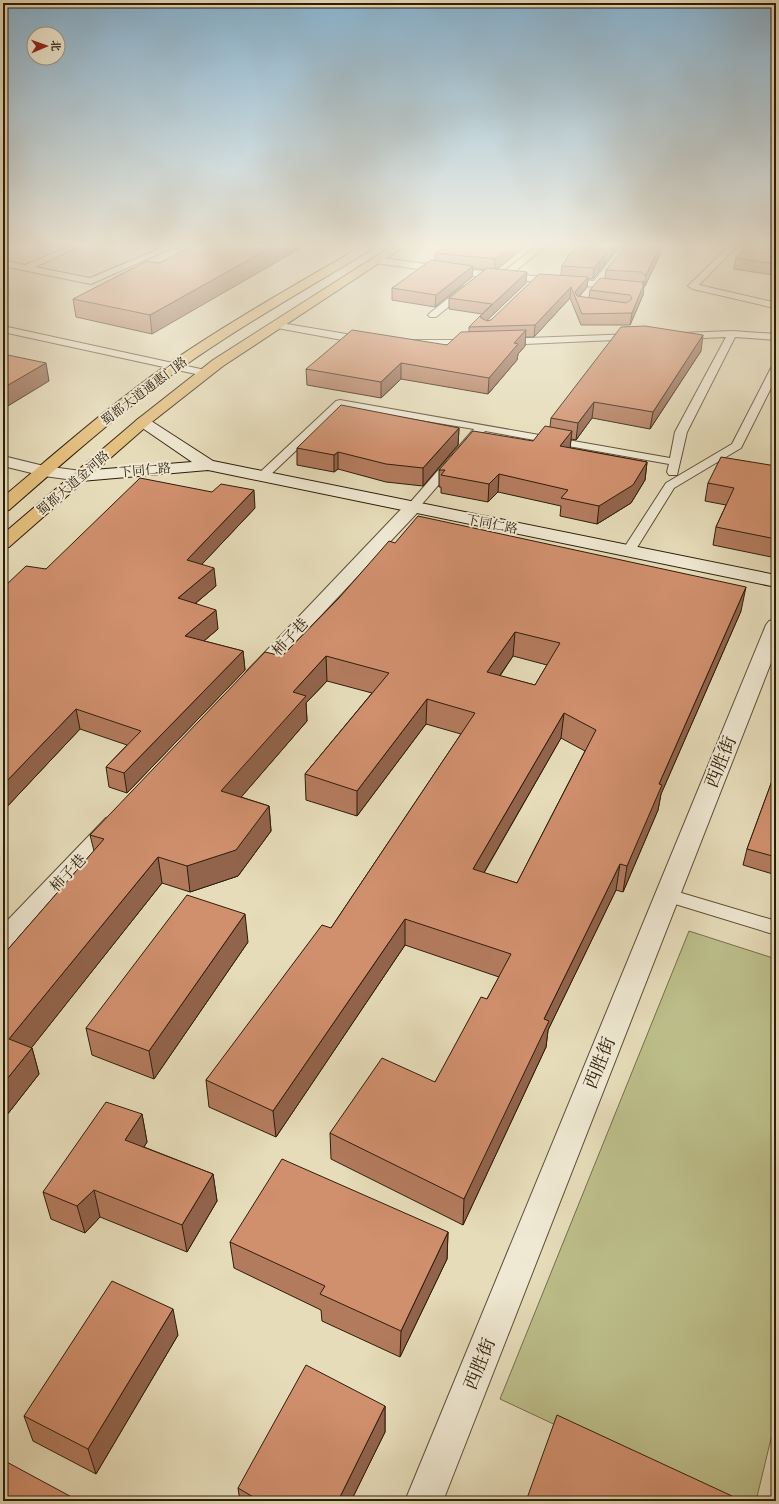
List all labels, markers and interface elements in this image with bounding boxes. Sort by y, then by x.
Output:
north arrow [26,26,66,66]
text: 北 [49,40,62,51]
street label: 蜀都大道通惠门路 [98,354,190,428]
street label: 蜀都大道金河路 [34,447,112,519]
street label: 下同仁路 [118,460,172,480]
street label: 下同仁路 [465,512,519,536]
street label: 柿子巷 [268,614,312,660]
street label: 西胜街 [701,733,741,791]
street label: 柿子巷 [46,850,90,896]
street label: 西胜街 [580,1034,620,1092]
street label: 西胜街 [460,1335,500,1393]

